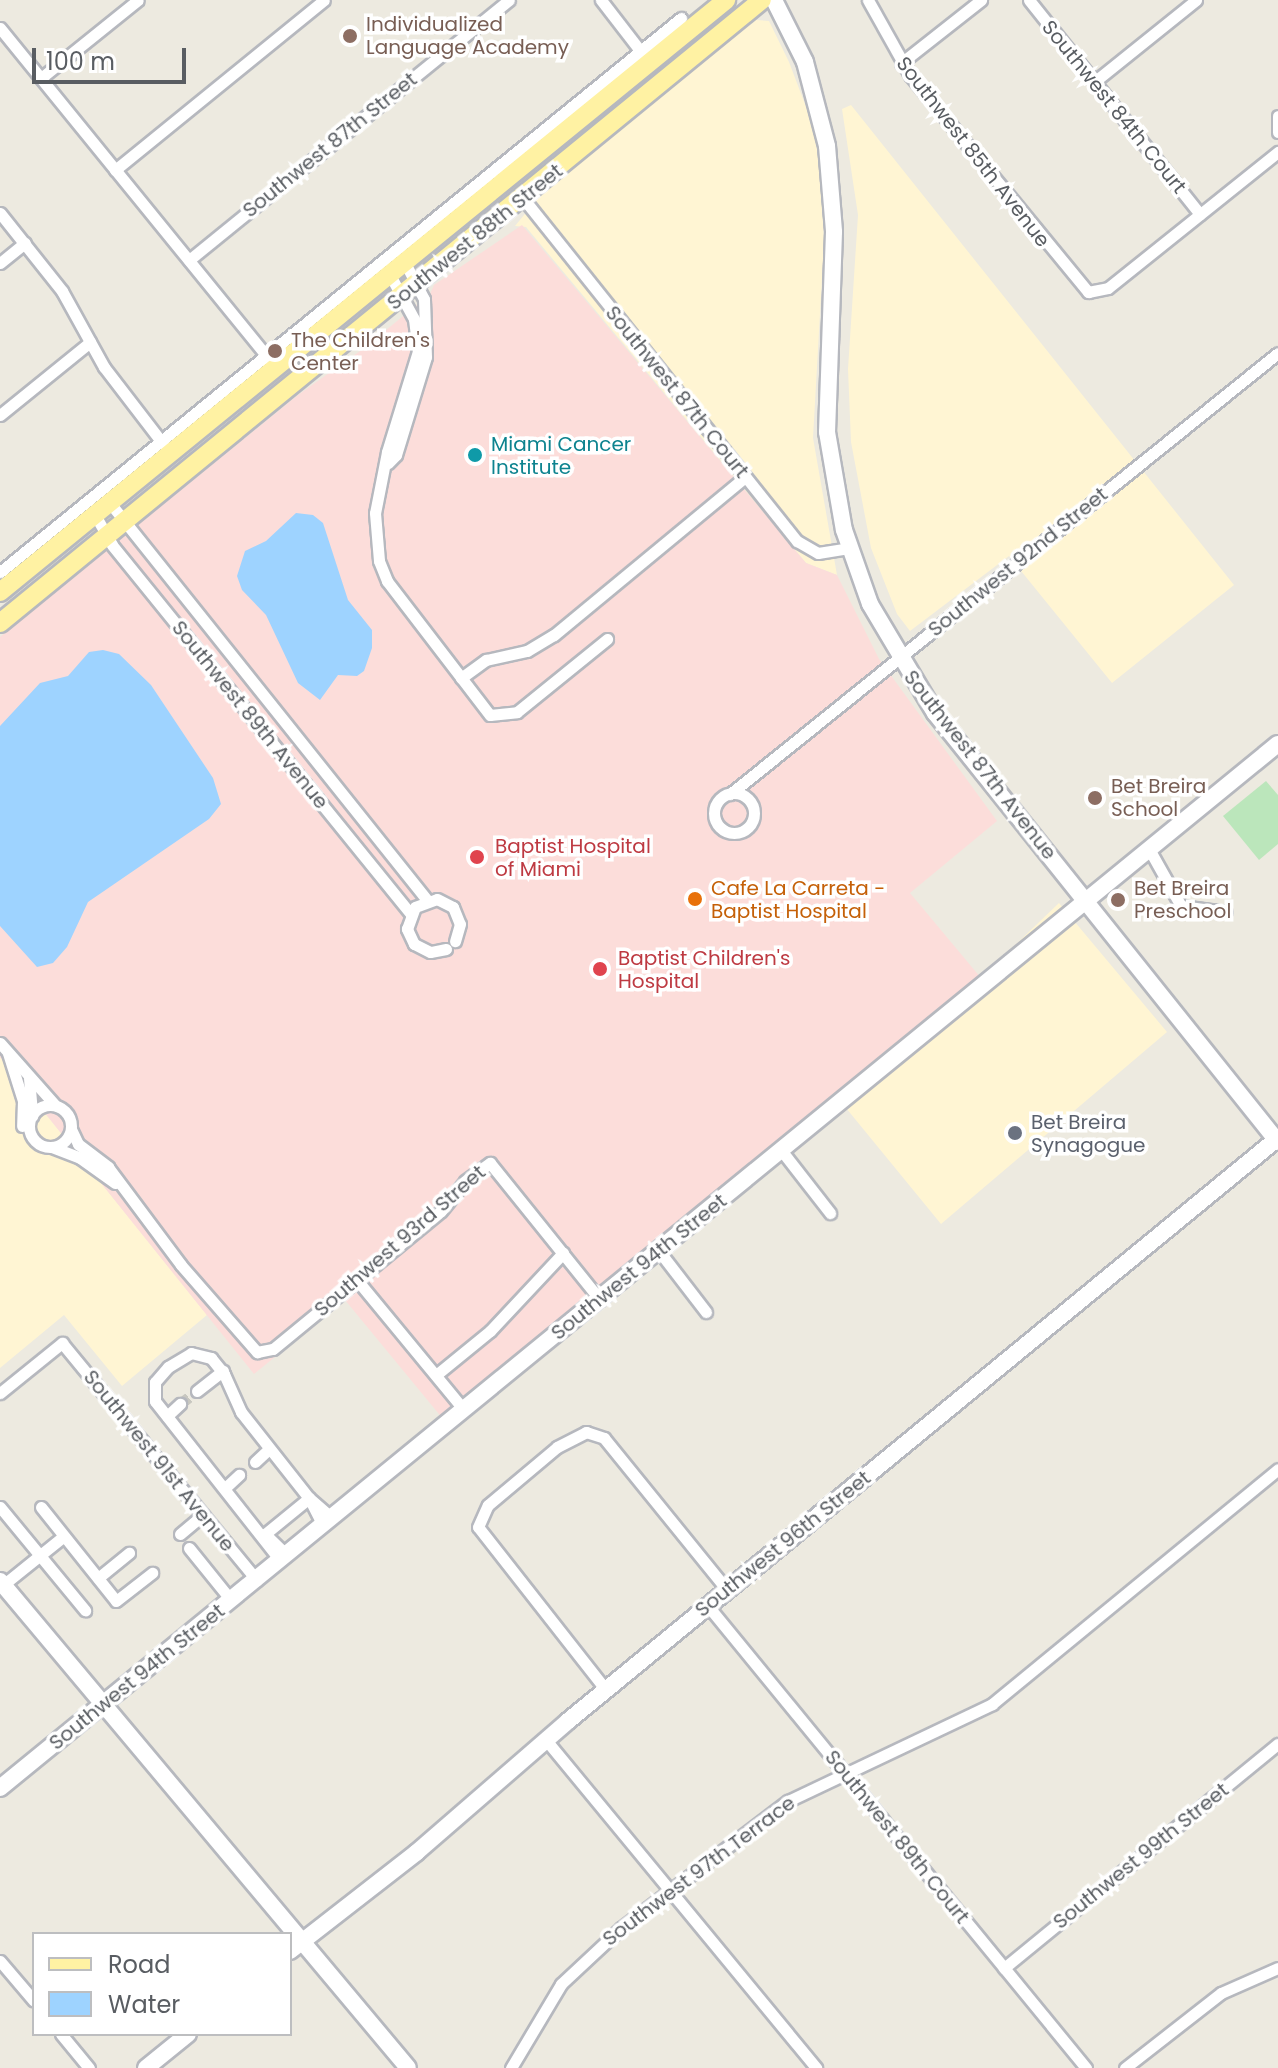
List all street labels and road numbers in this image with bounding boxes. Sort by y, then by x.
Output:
street label: Southwest 84th Court [1037,16,1191,198]
street label: Southwest 85th Avenue [891,52,1055,252]
street label: Southwest 87th Street [238,67,422,223]
street label: Southwest 88th Street [383,159,567,315]
street label: Southwest 87th Court [600,301,754,483]
street label: Southwest 92nd Street [924,482,1112,642]
street label: Southwest 89th Avenue [167,616,333,814]
street label: Southwest 87th Avenue [899,666,1061,864]
street label: Southwest 93rd Street [310,1160,490,1322]
street label: Southwest 94th Street [547,1189,731,1345]
street label: Southwest 91st Avenue [78,1365,240,1557]
street label: Southwest 96th Street [691,1466,875,1622]
street label: Southwest 94th Street [45,1599,229,1755]
street label: Southwest 89th Court [820,1746,974,1928]
street label: Southwest 99th Street [1049,1778,1233,1934]
street label: Southwest 97th Terrace [598,1791,800,1951]

